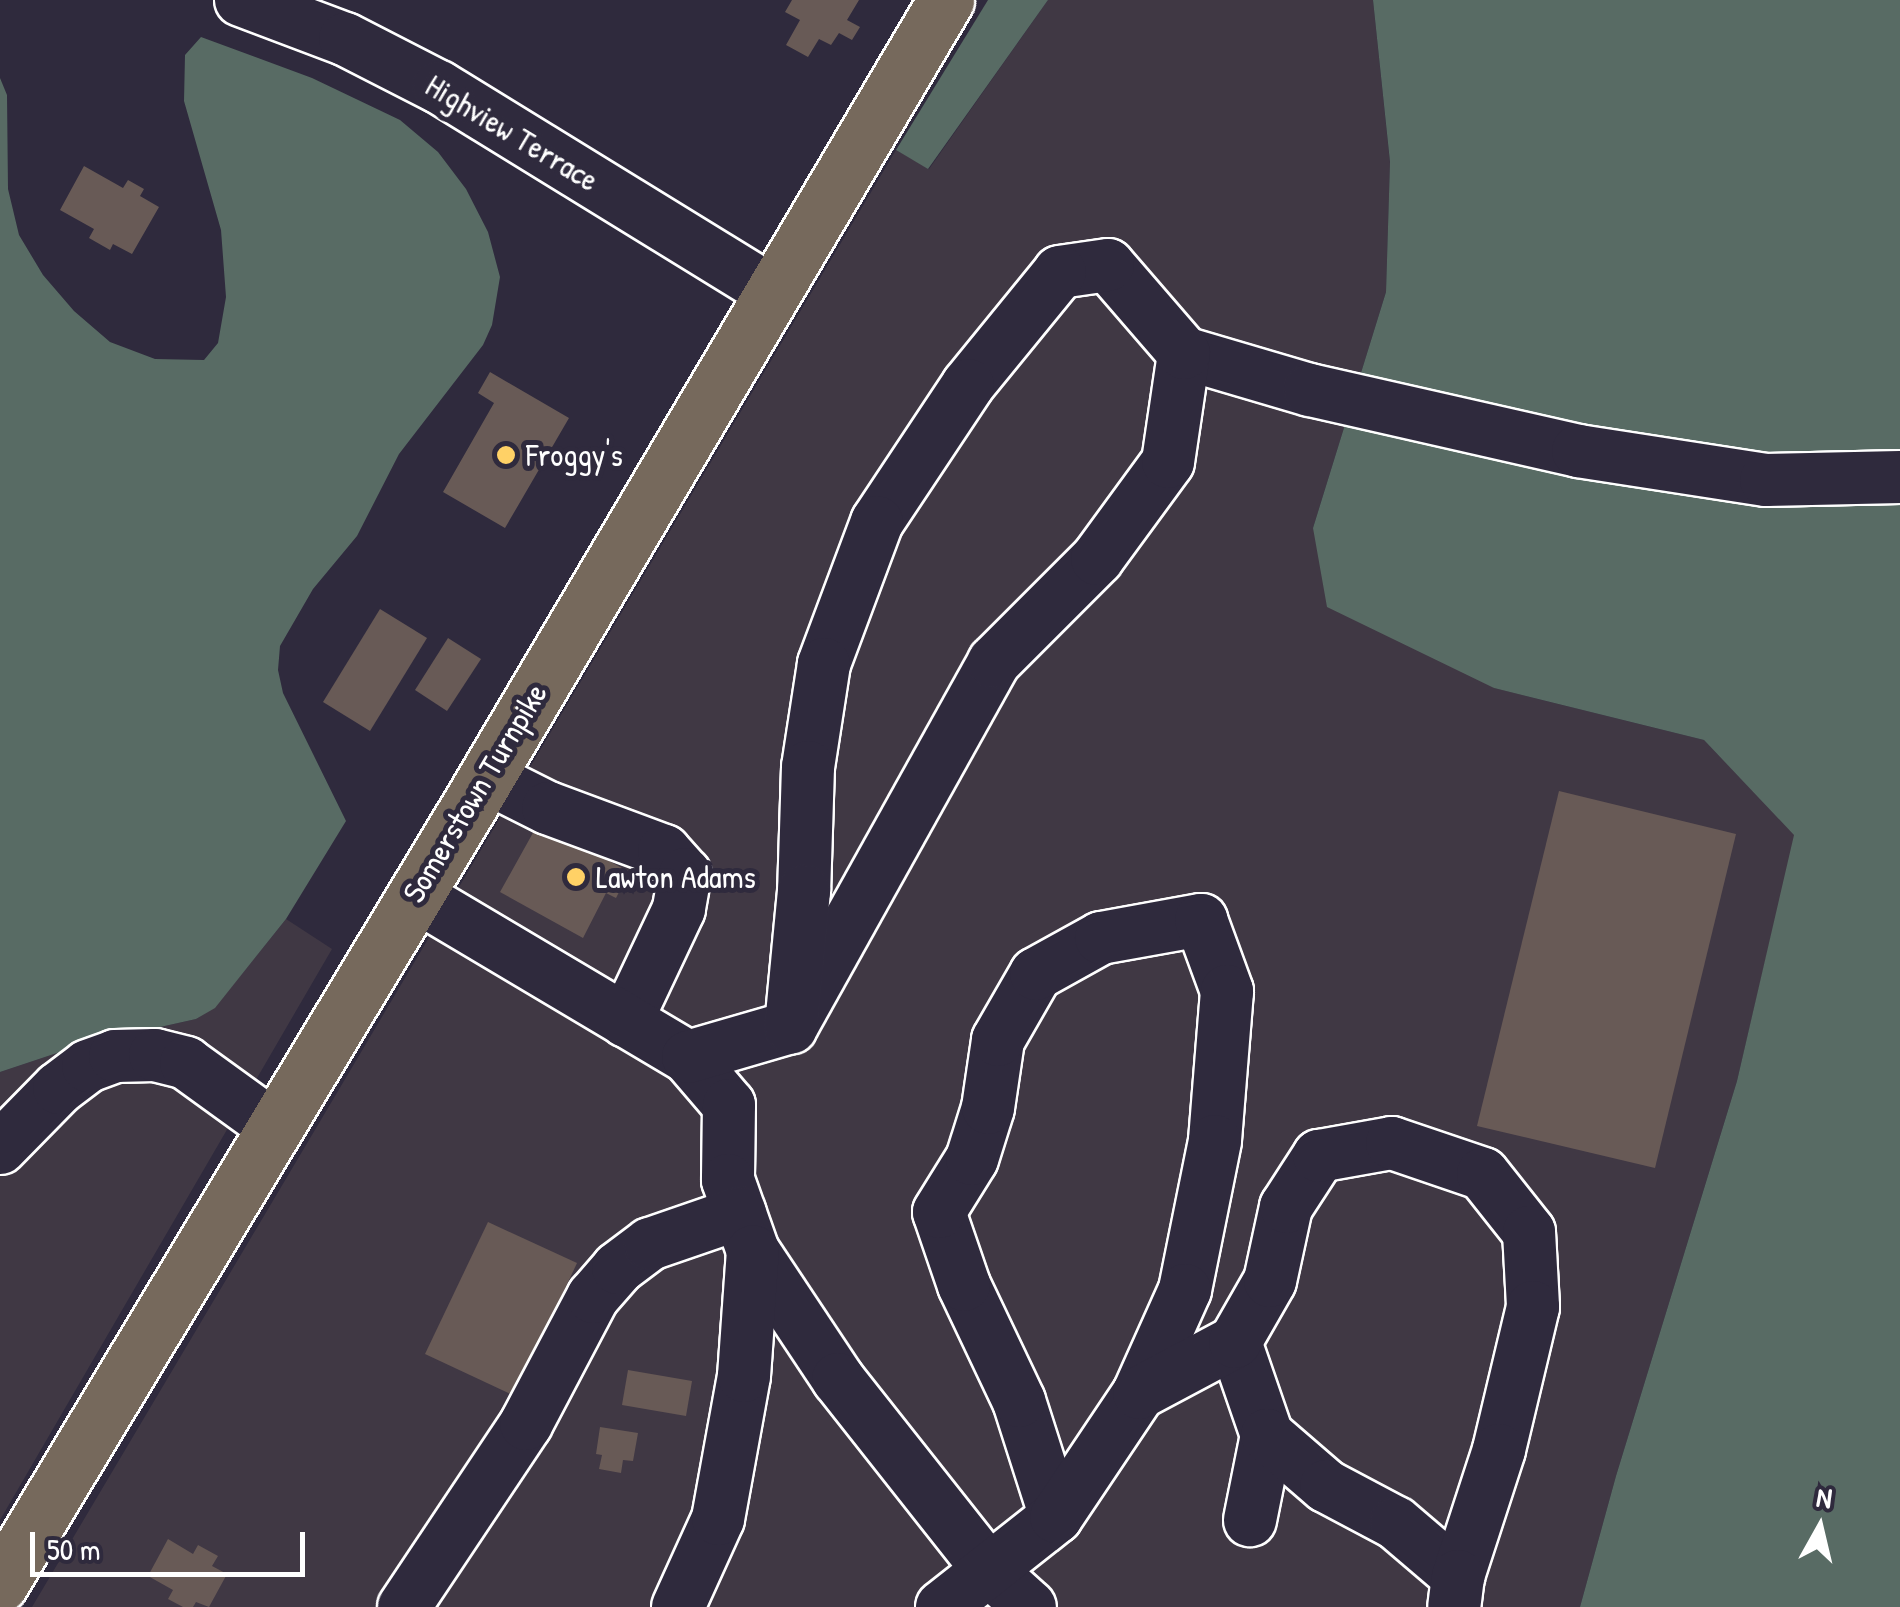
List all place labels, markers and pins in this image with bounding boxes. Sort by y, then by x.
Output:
place label: Froggy's [526,436,623,474]
marker: Froggy's [495,444,517,466]
place label: Lawton Adams [596,858,756,896]
marker: Lawton Adams [565,866,587,888]

